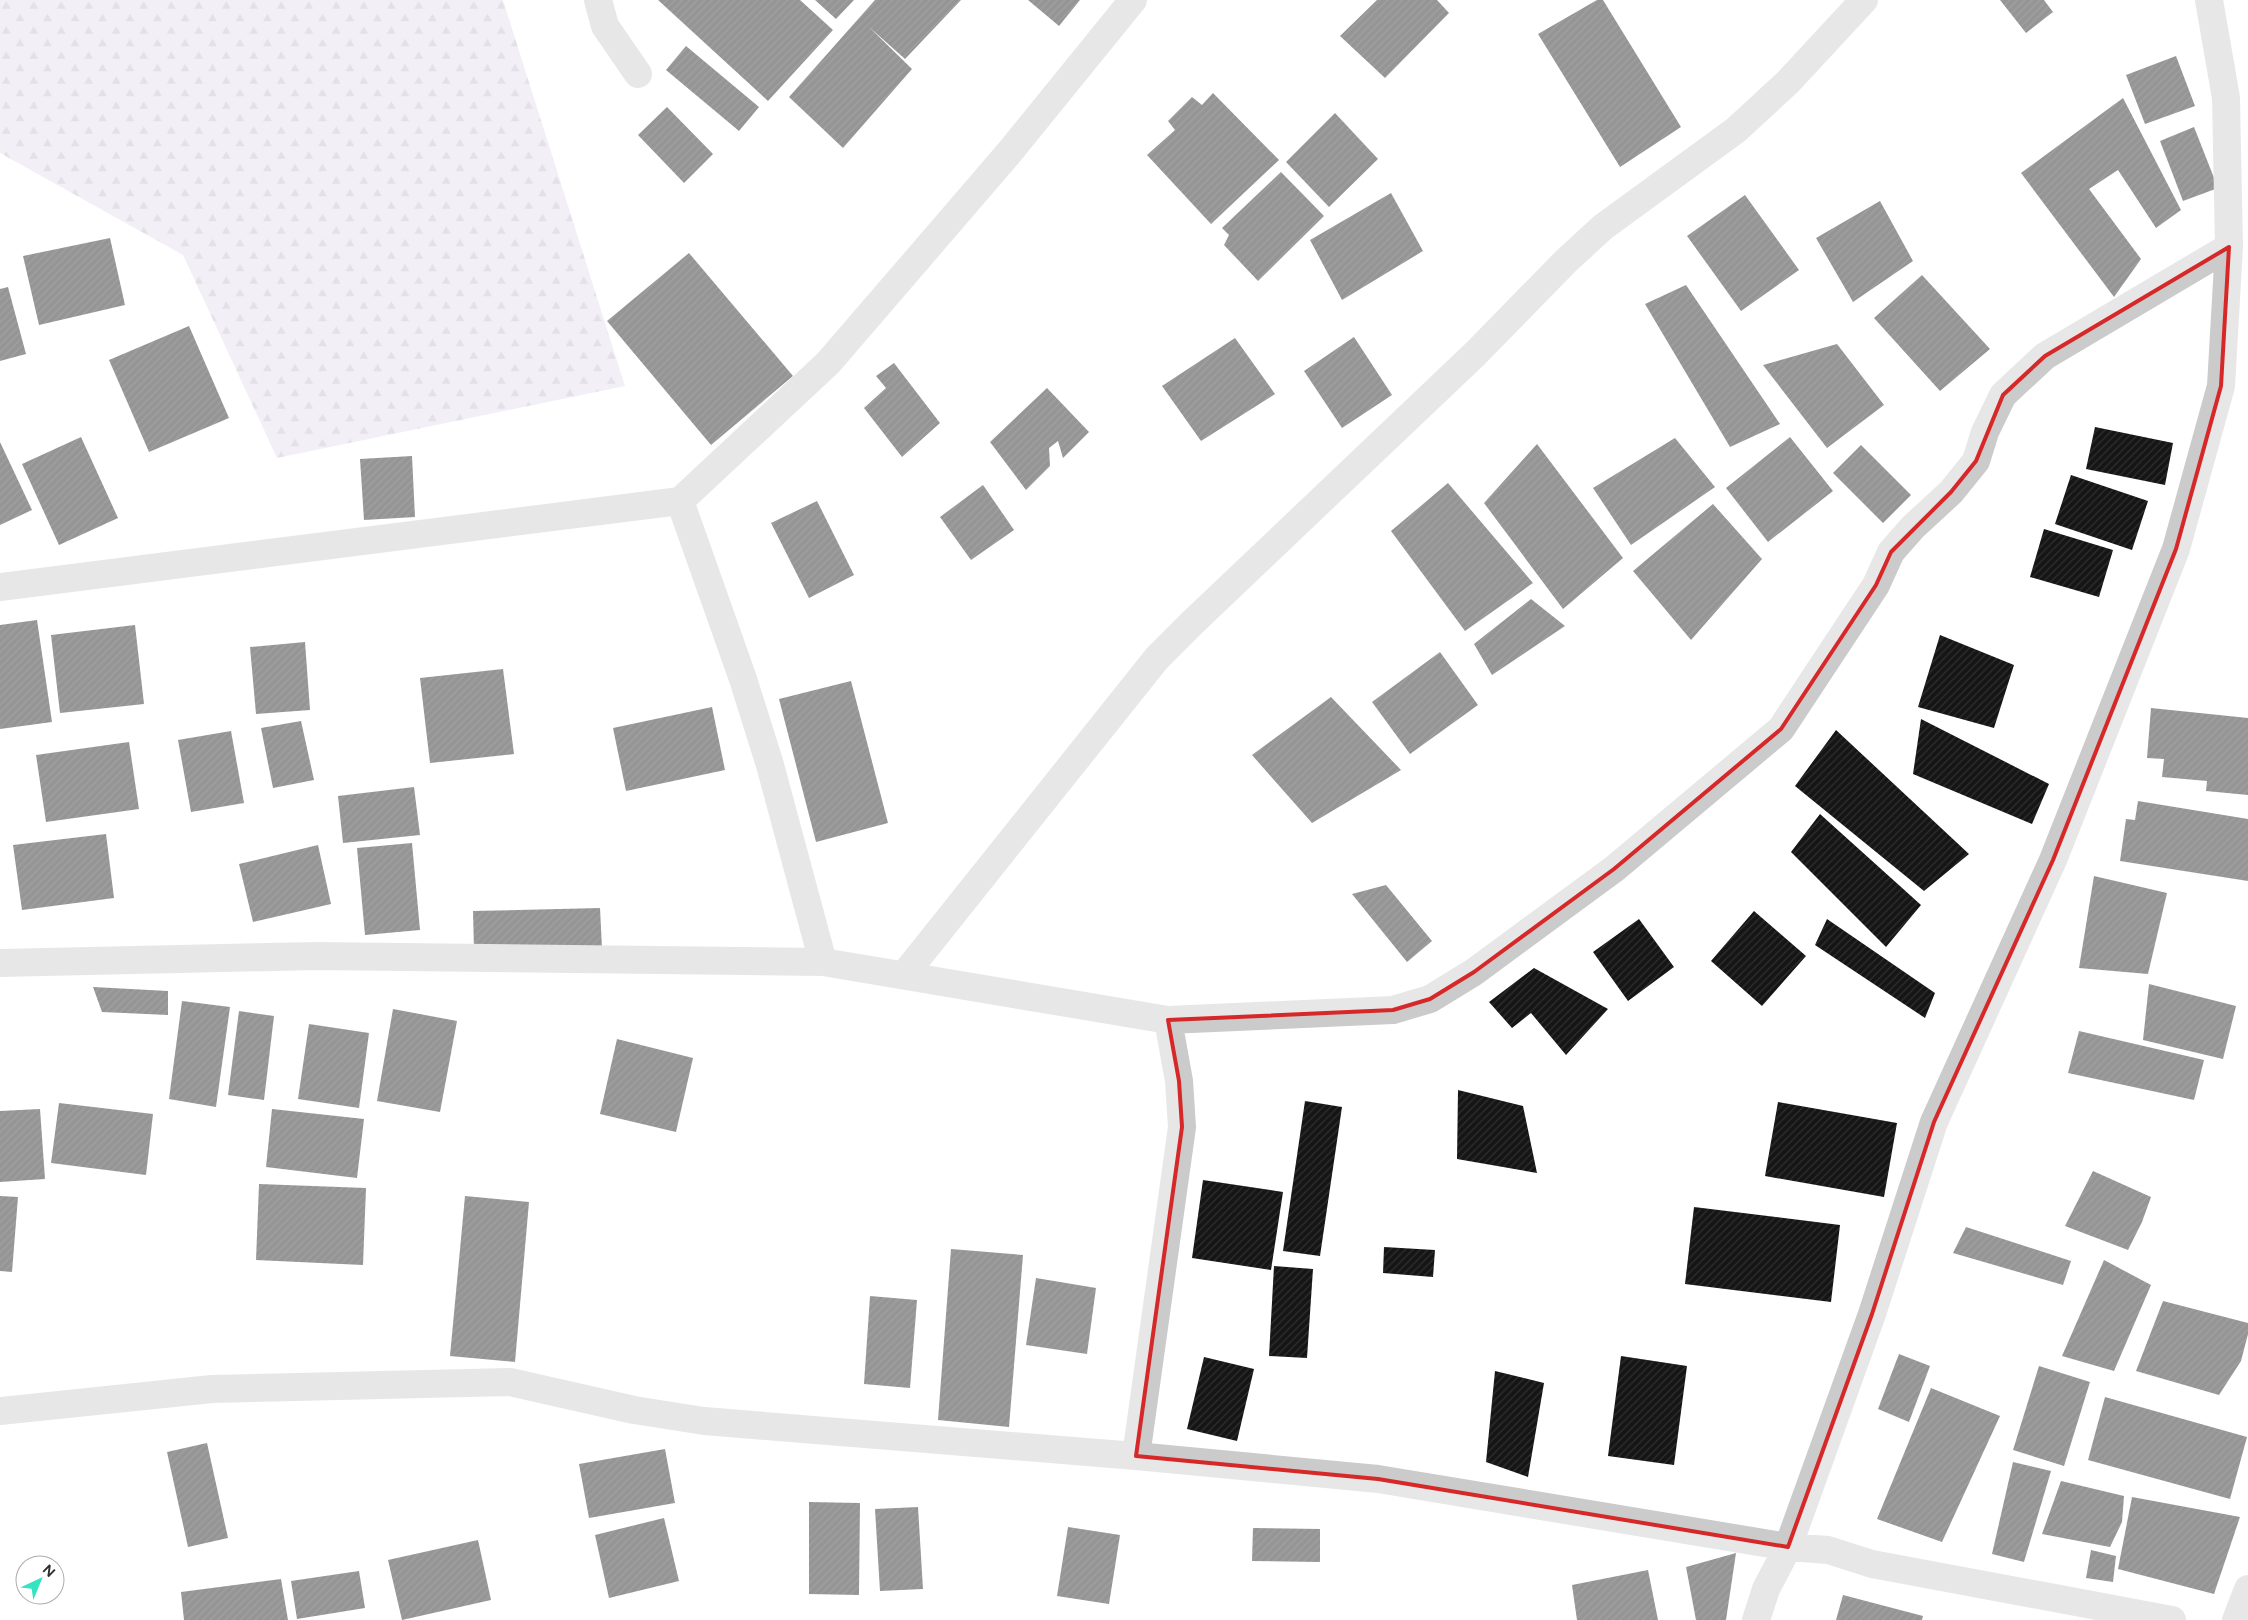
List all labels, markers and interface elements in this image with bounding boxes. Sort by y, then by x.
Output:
north arrow [15,1555,65,1605]
text: N [39,1561,58,1581]

